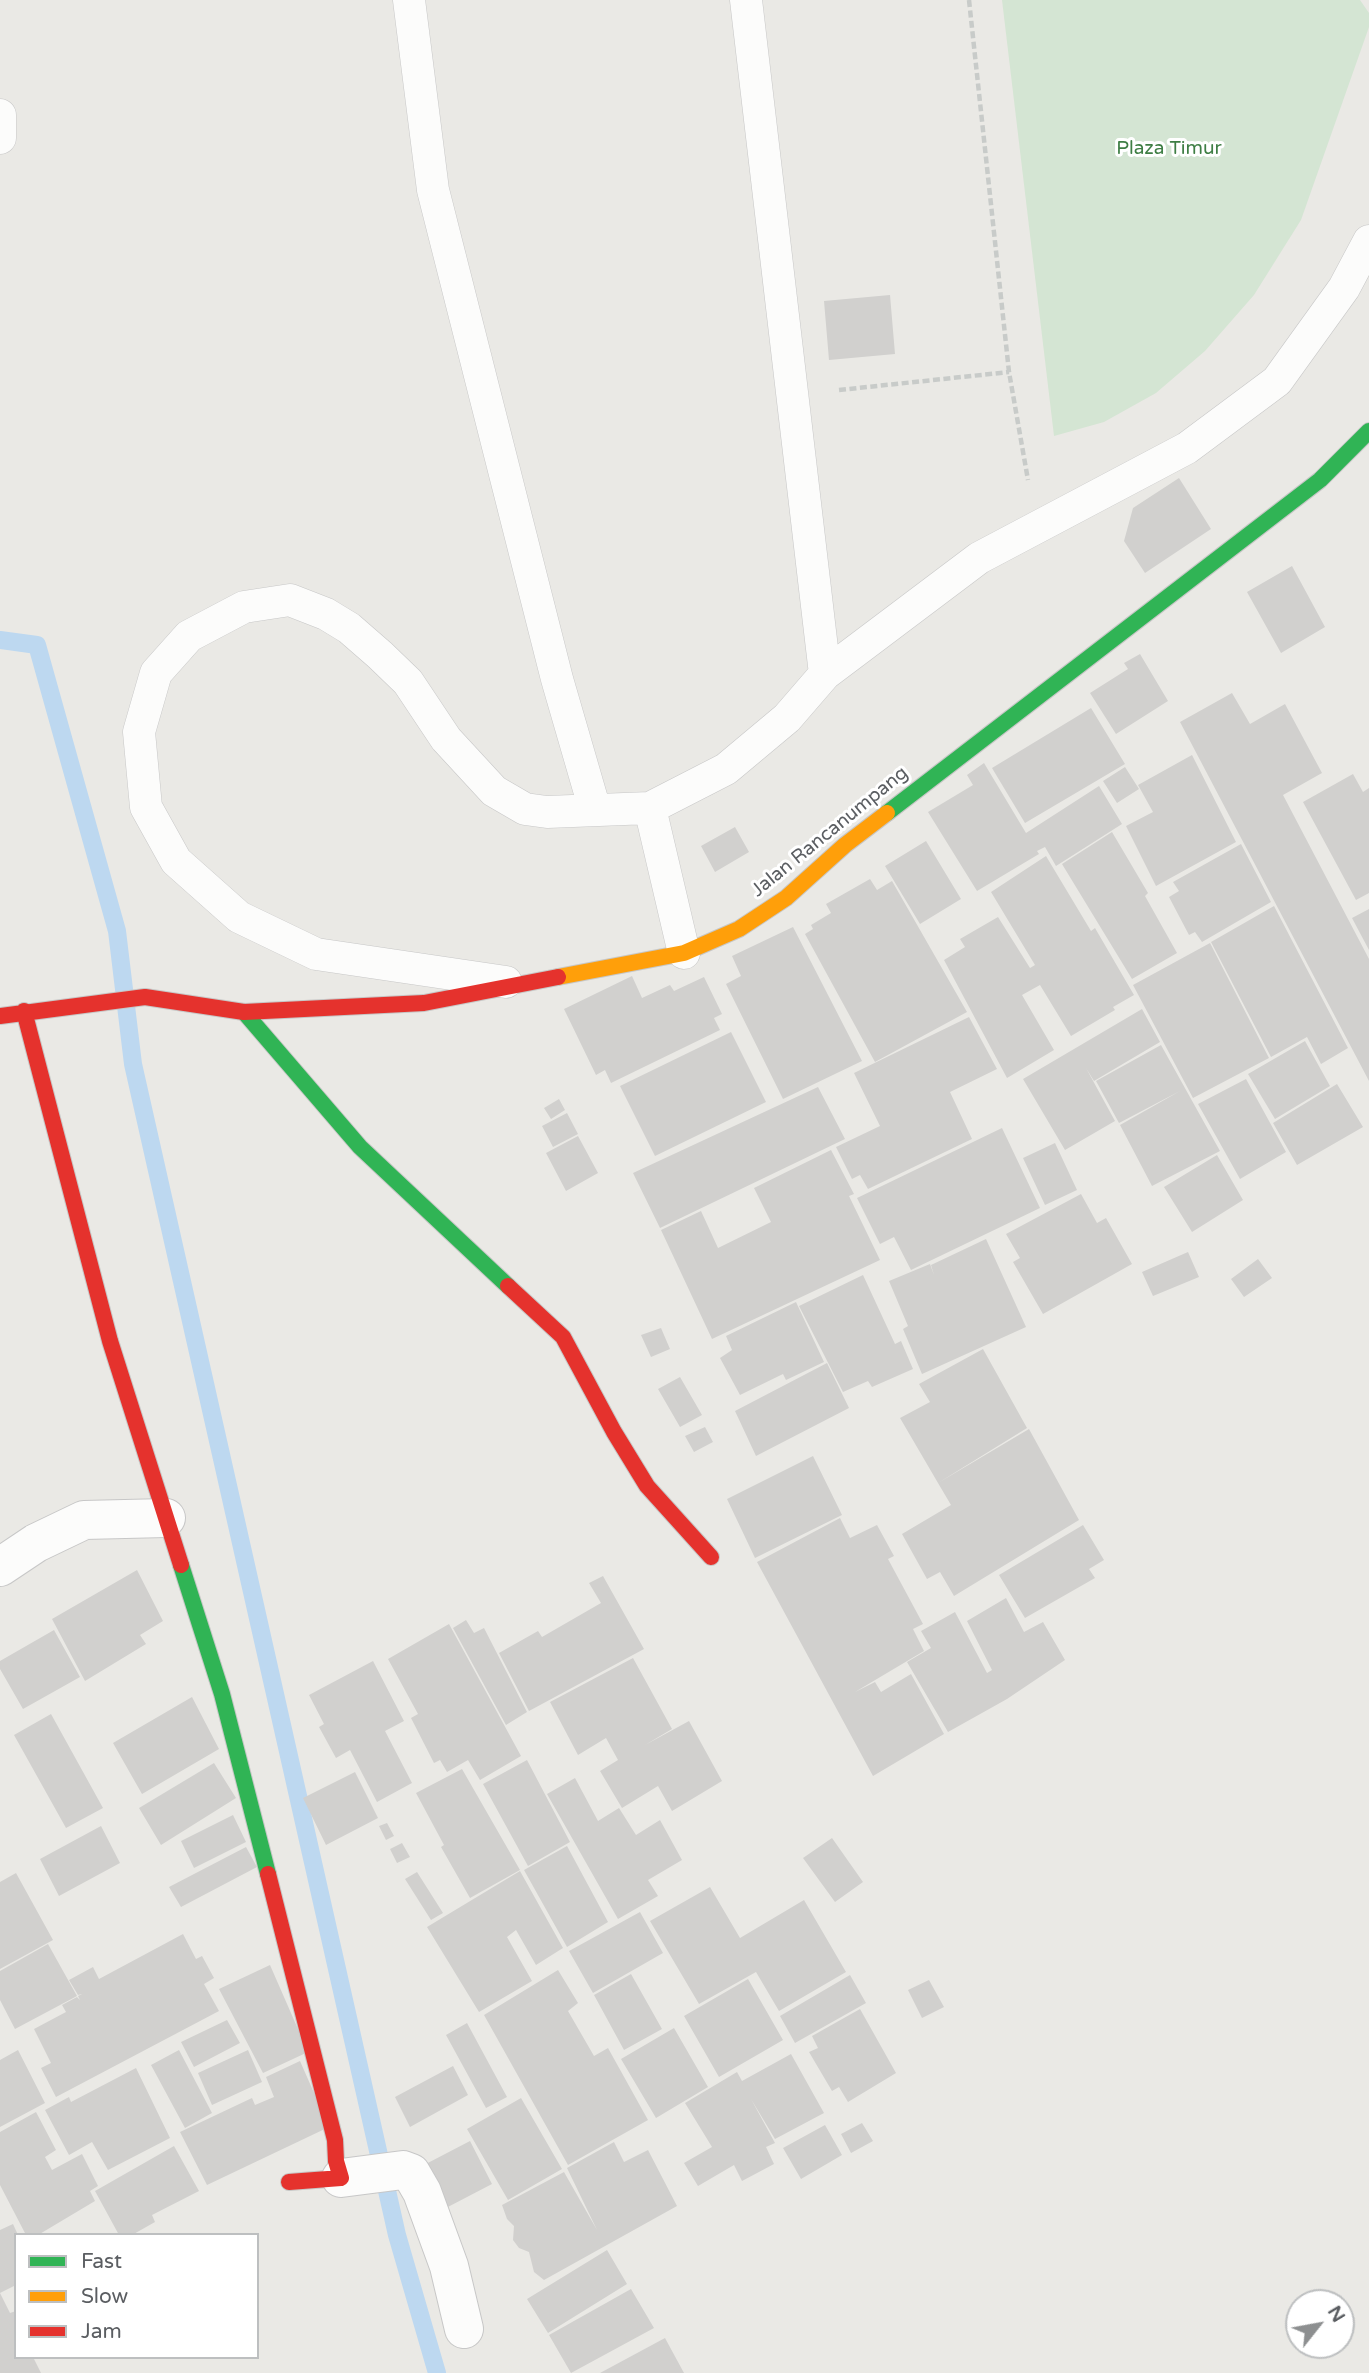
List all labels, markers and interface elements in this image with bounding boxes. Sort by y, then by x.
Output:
park label: Plaza Timur [1116,138,1222,160]
street label: Jalan Rancanumpang [747,762,913,902]
legend [14,2233,259,2359]
text: Fast [81,2249,122,2274]
text: Slow [81,2284,128,2309]
north arrow [1285,2289,1355,2359]
text: N [1323,2302,1350,2326]
text: Jam [81,2319,122,2344]

